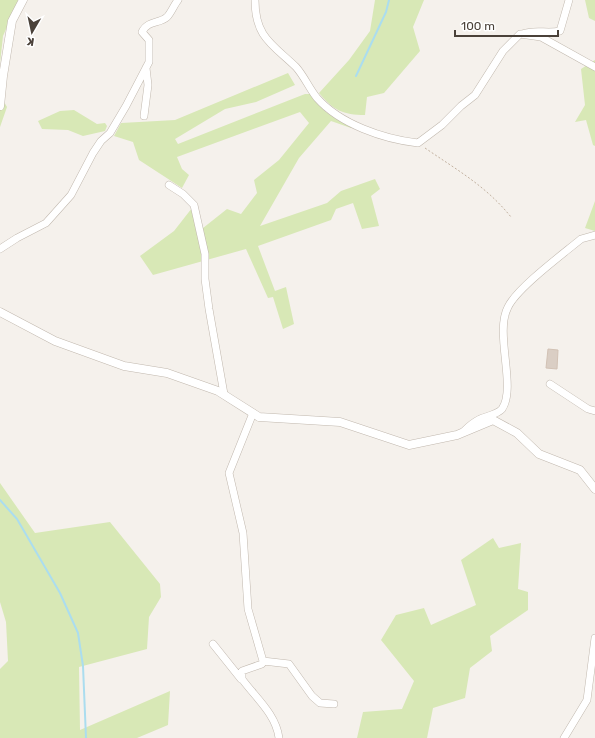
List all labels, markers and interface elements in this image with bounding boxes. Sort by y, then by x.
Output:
north arrow [12,12,52,52]
scale bar [455,12,558,38]
text: 100 m [461,19,495,33]
text: K [25,34,35,48]

